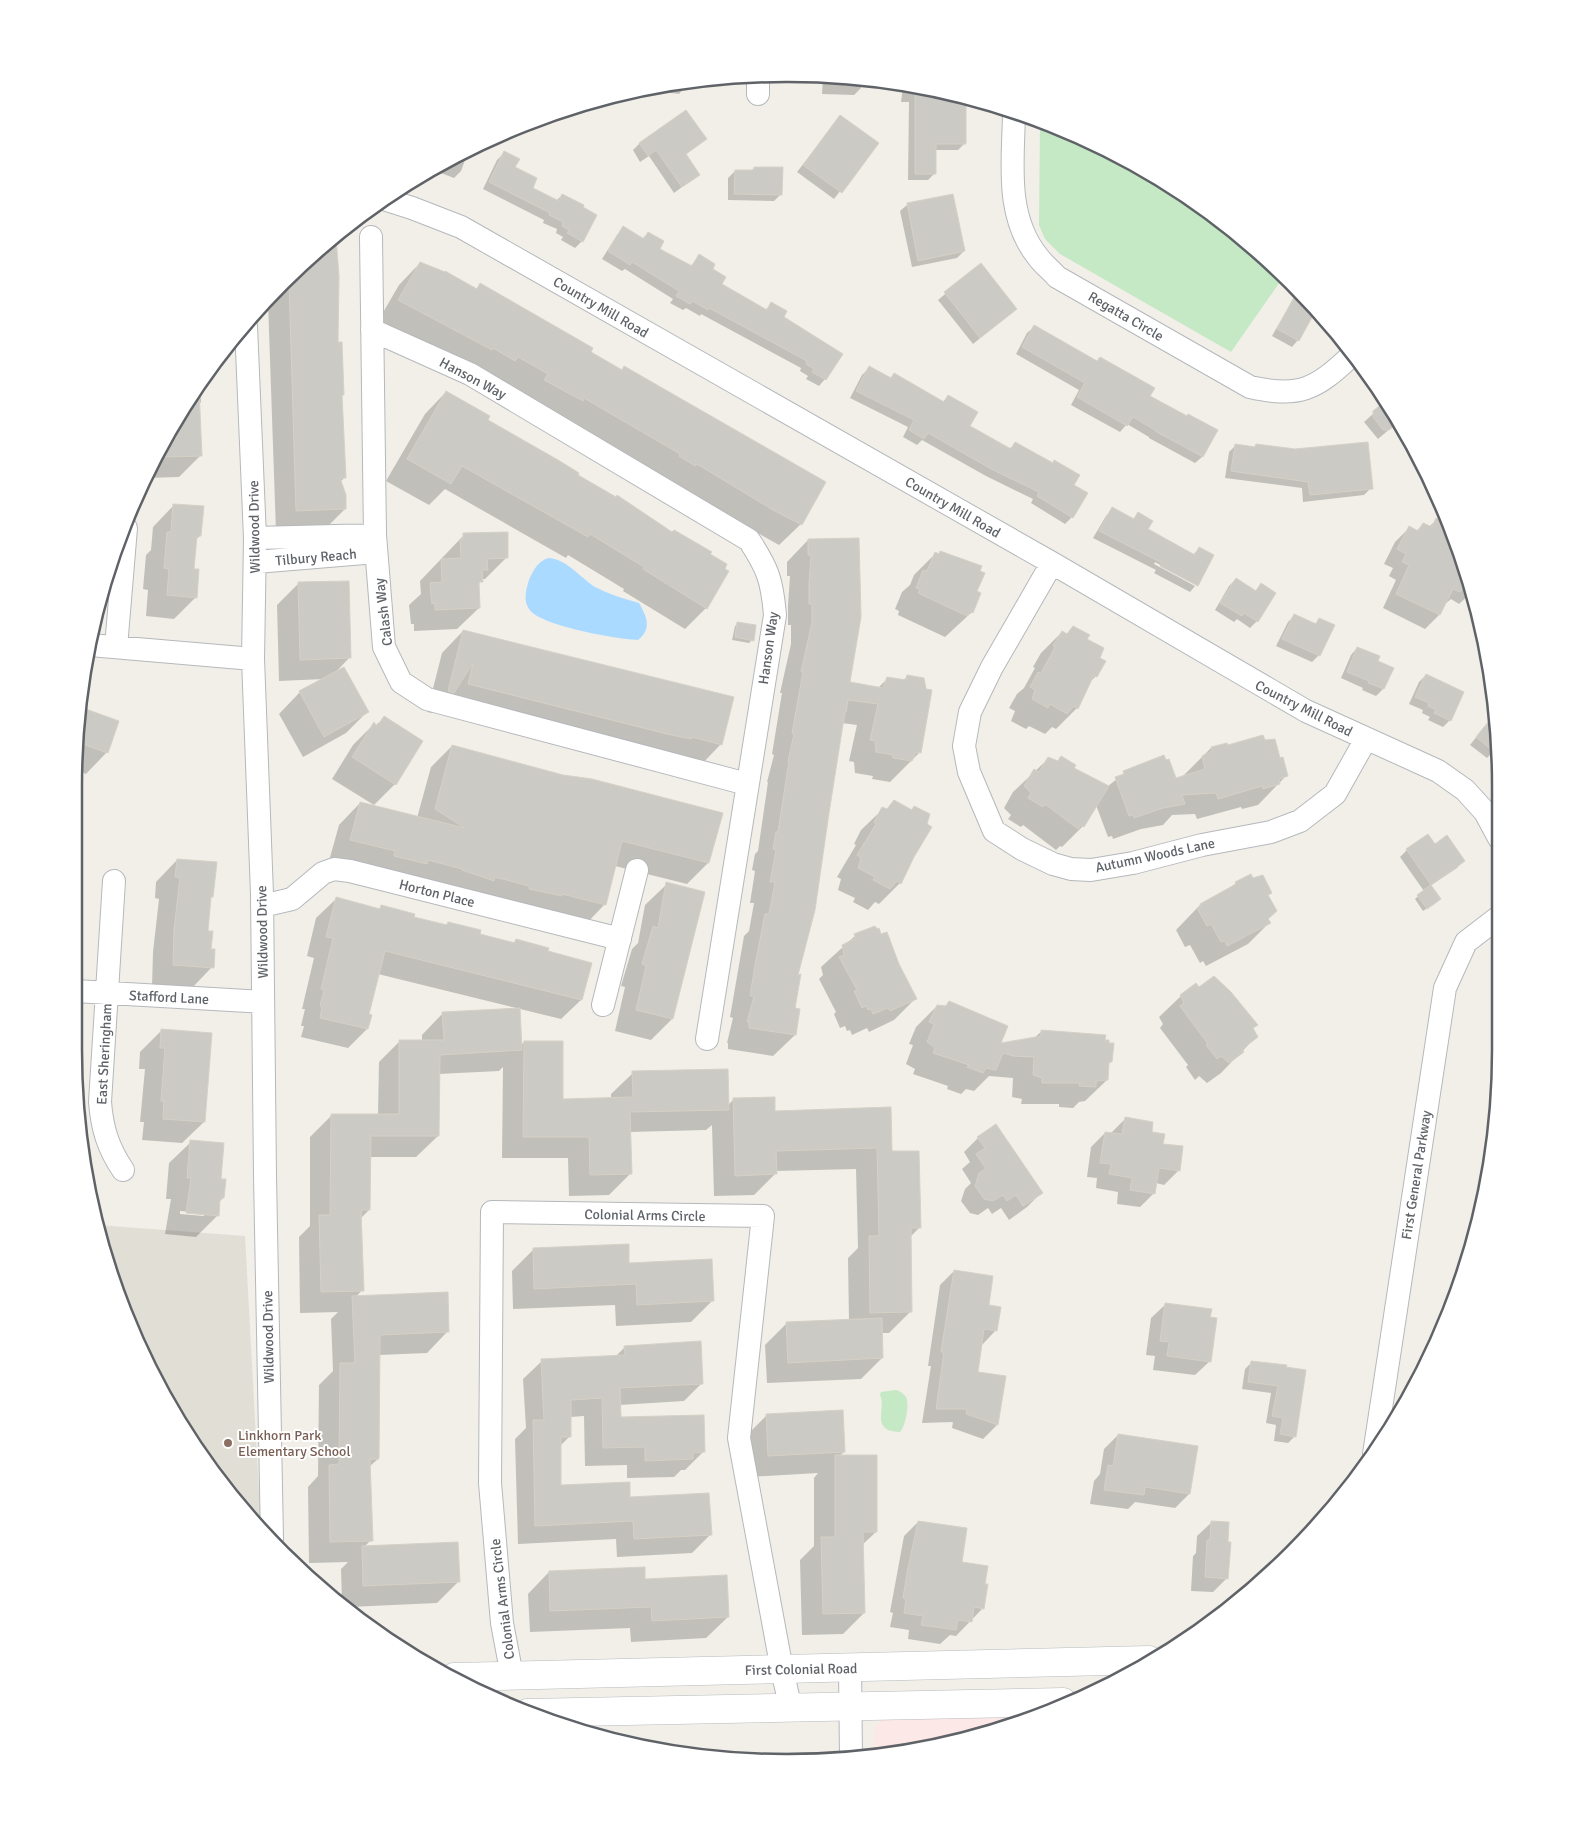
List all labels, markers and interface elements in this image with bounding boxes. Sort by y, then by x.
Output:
street label: Country Mill Road [550,273,651,342]
street label: Regatta Circle [1085,288,1166,345]
street label: Hanson Way [436,354,509,403]
street label: Country Mill Road [902,473,1003,542]
street label: Wildwood Drive [245,480,264,574]
street label: Tilbury Reach [275,545,357,570]
street label: Calash Way [371,577,396,647]
street label: Hanson Way [755,610,782,685]
street label: Country Mill Road [1252,677,1355,740]
street label: Autumn Woods Lane [1094,834,1217,876]
street label: Horton Place [397,876,477,911]
street label: Wildwood Drive [253,885,272,979]
street label: Stafford Lane [128,987,210,1008]
street label: East Sheringham [93,1003,116,1105]
street label: First General Parkway [1398,1109,1435,1241]
street label: Colonial Arms Circle [584,1206,706,1225]
street label: Wildwood Drive [259,1290,278,1384]
place label: Linkhorn Park Elementary School [238,1427,351,1460]
marker: Linkhorn Park Elementary School [222,1437,234,1449]
street label: Colonial Arms Circle [487,1538,518,1660]
street label: First Colonial Road [744,1660,858,1679]

